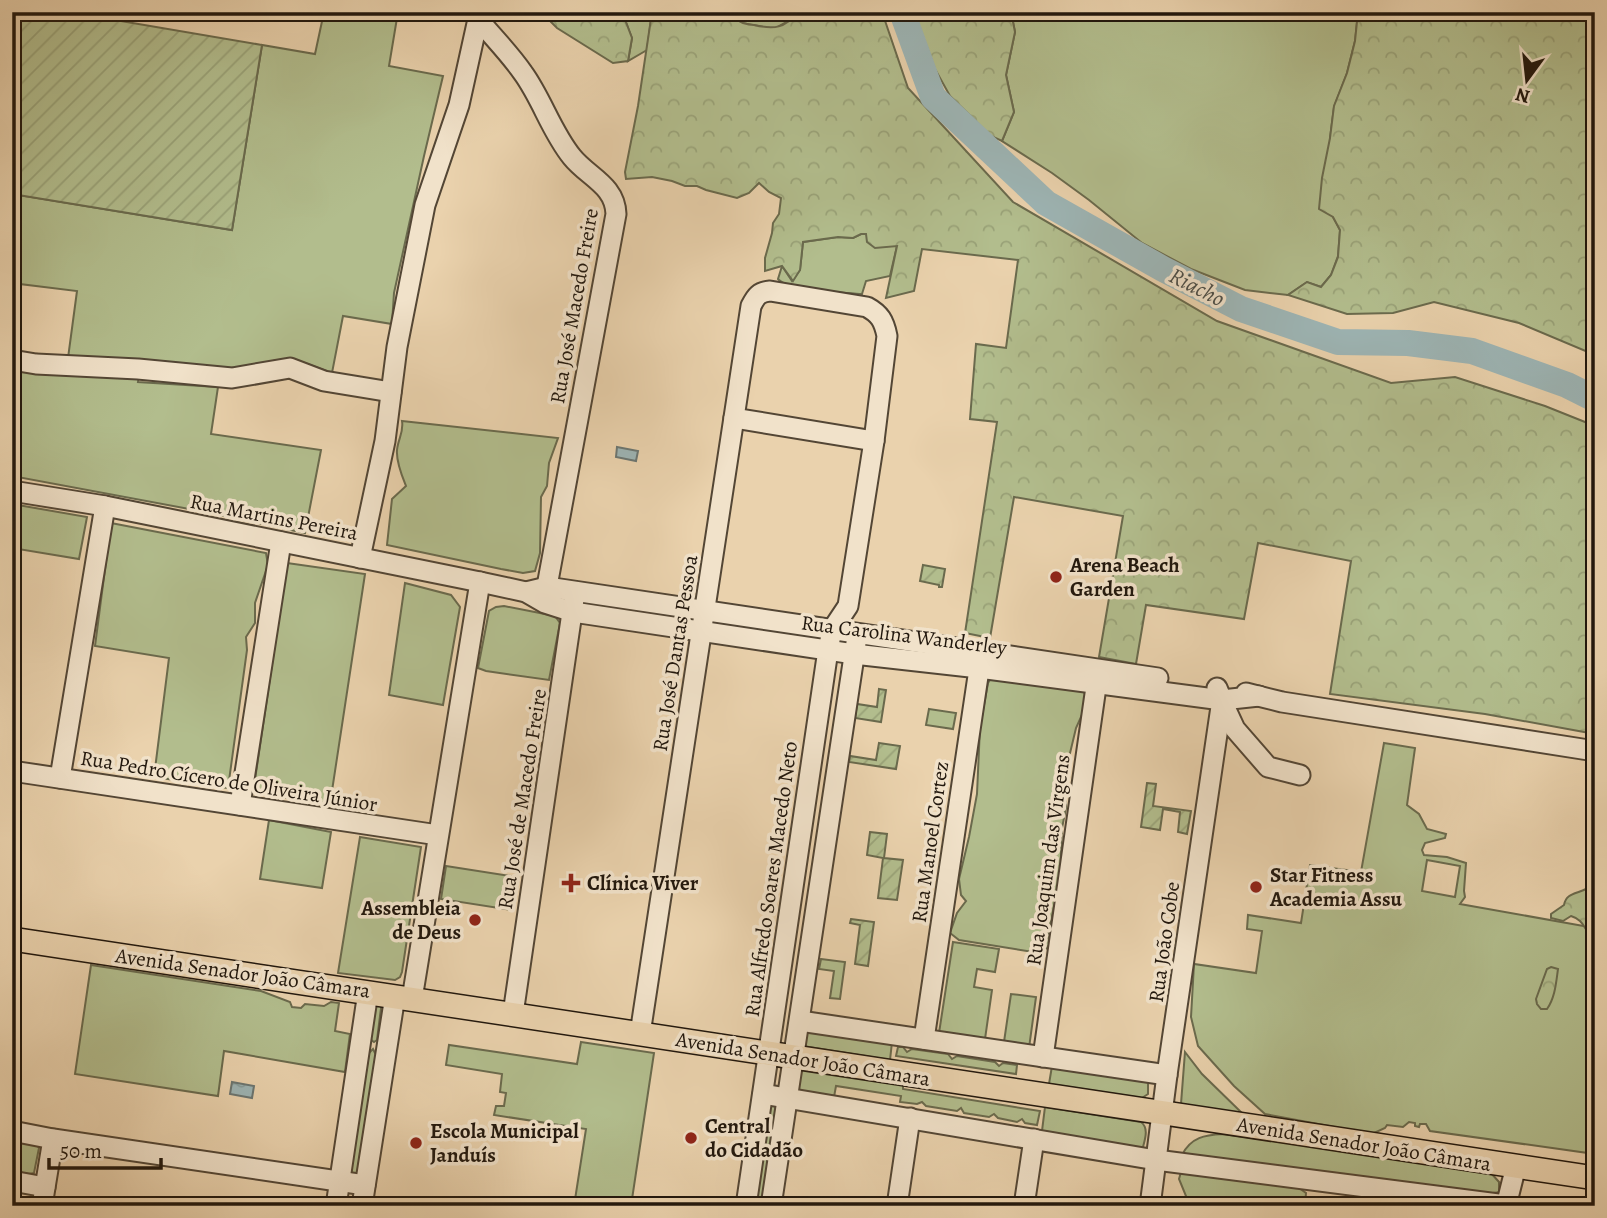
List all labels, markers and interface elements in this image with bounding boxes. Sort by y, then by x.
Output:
north arrow [1492,46,1562,116]
text: N [1513,81,1533,110]
street label: Rua José Macedo Freire [543,206,605,406]
water label: Riacho [1164,260,1230,314]
street label: Rua Martins Pereira [188,487,361,547]
place label: Arena Beach Garden [1069,551,1180,603]
street label: Rua José Dantas Pessoa [646,553,704,753]
marker: Arena Beach Garden [1048,569,1064,585]
street label: Rua Carolina Wanderley [800,608,1009,662]
street label: Rua José de Macedo Freire [491,687,553,911]
street label: Rua Alfredo Soares Macedo Neto [738,739,804,1019]
street label: Rua Pedro Cícero de Oliveira Júnior [78,744,380,818]
street label: Rua Joaquim das Virgens [1019,753,1077,967]
street label: Rua Manoel Cortez [905,759,955,925]
place label: Star Fitness Academia Assu [1269,861,1402,913]
place label: Clínica Viver [587,869,699,897]
marker: Clínica Viver [561,873,581,893]
marker: Star Fitness Academia Assu [1248,879,1264,895]
street label: Rua João Cobe [1142,880,1186,1004]
place label: Assembleia de Deus [360,894,462,946]
marker: Assembleia de Deus [467,912,483,928]
street label: Avenida Senador João Câmara [113,941,372,1005]
street label: Avenida Senador João Câmara [673,1025,932,1093]
street label: Avenida Senador João Câmara [1234,1110,1493,1178]
place label: Central do Cidadão [705,1112,803,1164]
place label: Escola Municipal Janduís [430,1117,579,1169]
scale bar [49,1127,161,1171]
marker: Central do Cidadão [683,1130,699,1146]
marker: Escola Municipal Janduís [408,1135,424,1151]
text: 50 m [60,1137,102,1165]

